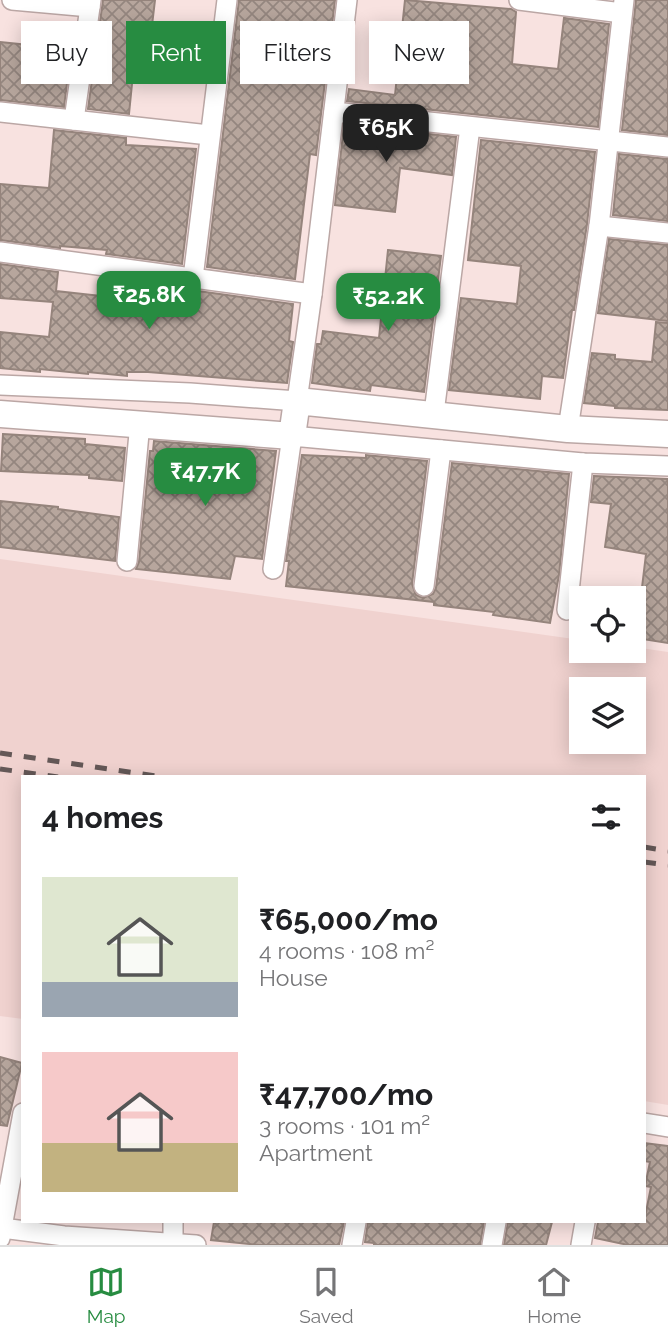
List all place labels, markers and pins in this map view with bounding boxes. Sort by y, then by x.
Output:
pin: ₹65K [345,104,427,164]
pin: ₹25.8K [92,272,206,331]
pin: ₹52.2K [331,274,445,333]
pin: ₹47.7K [148,448,262,508]

